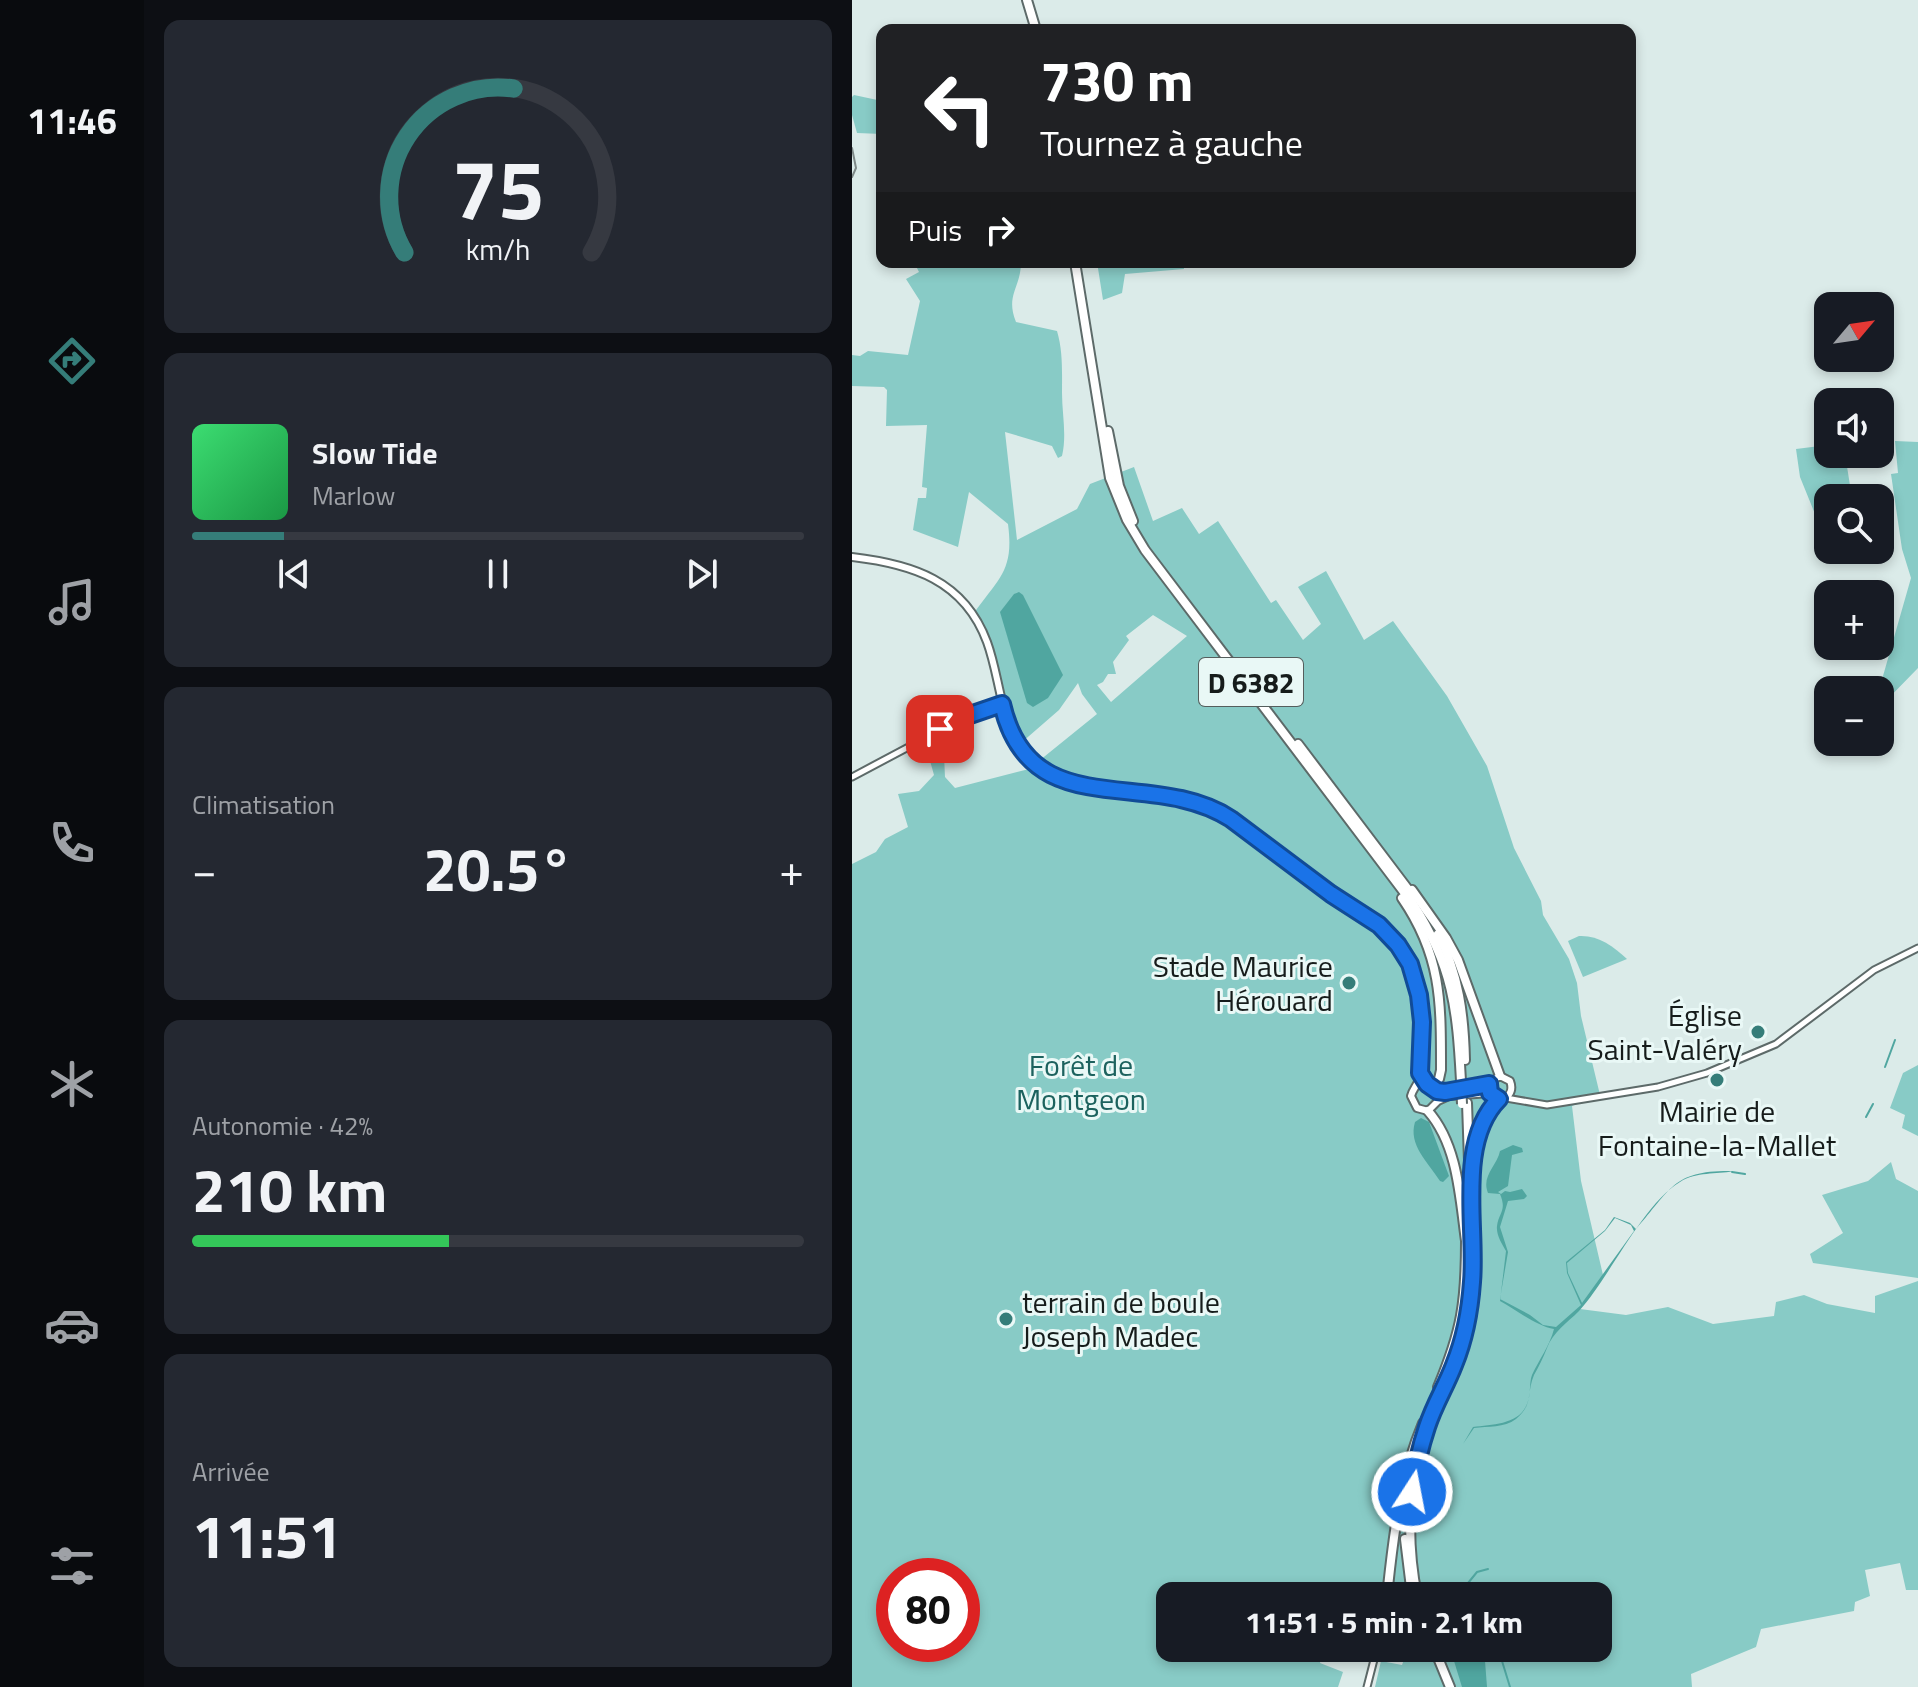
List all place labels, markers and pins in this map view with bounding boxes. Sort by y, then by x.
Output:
pin [906,695,974,763]
place label: Stade Maurice Hérouard [1153,943,1333,1023]
marker: Stade Maurice Hérouard [1340,974,1358,992]
place label: Église Saint-Valéry [1587,992,1742,1072]
marker: Église Saint-Valéry [1749,1023,1767,1041]
marker: Mairie de Fontaine-la-Mallet [1708,1071,1726,1089]
place label: Mairie de Fontaine-la-Mallet [1598,1088,1837,1168]
place label: terrain de boule Joseph Madec [1022,1279,1220,1359]
marker: terrain de boule Joseph Madec [997,1310,1015,1328]

